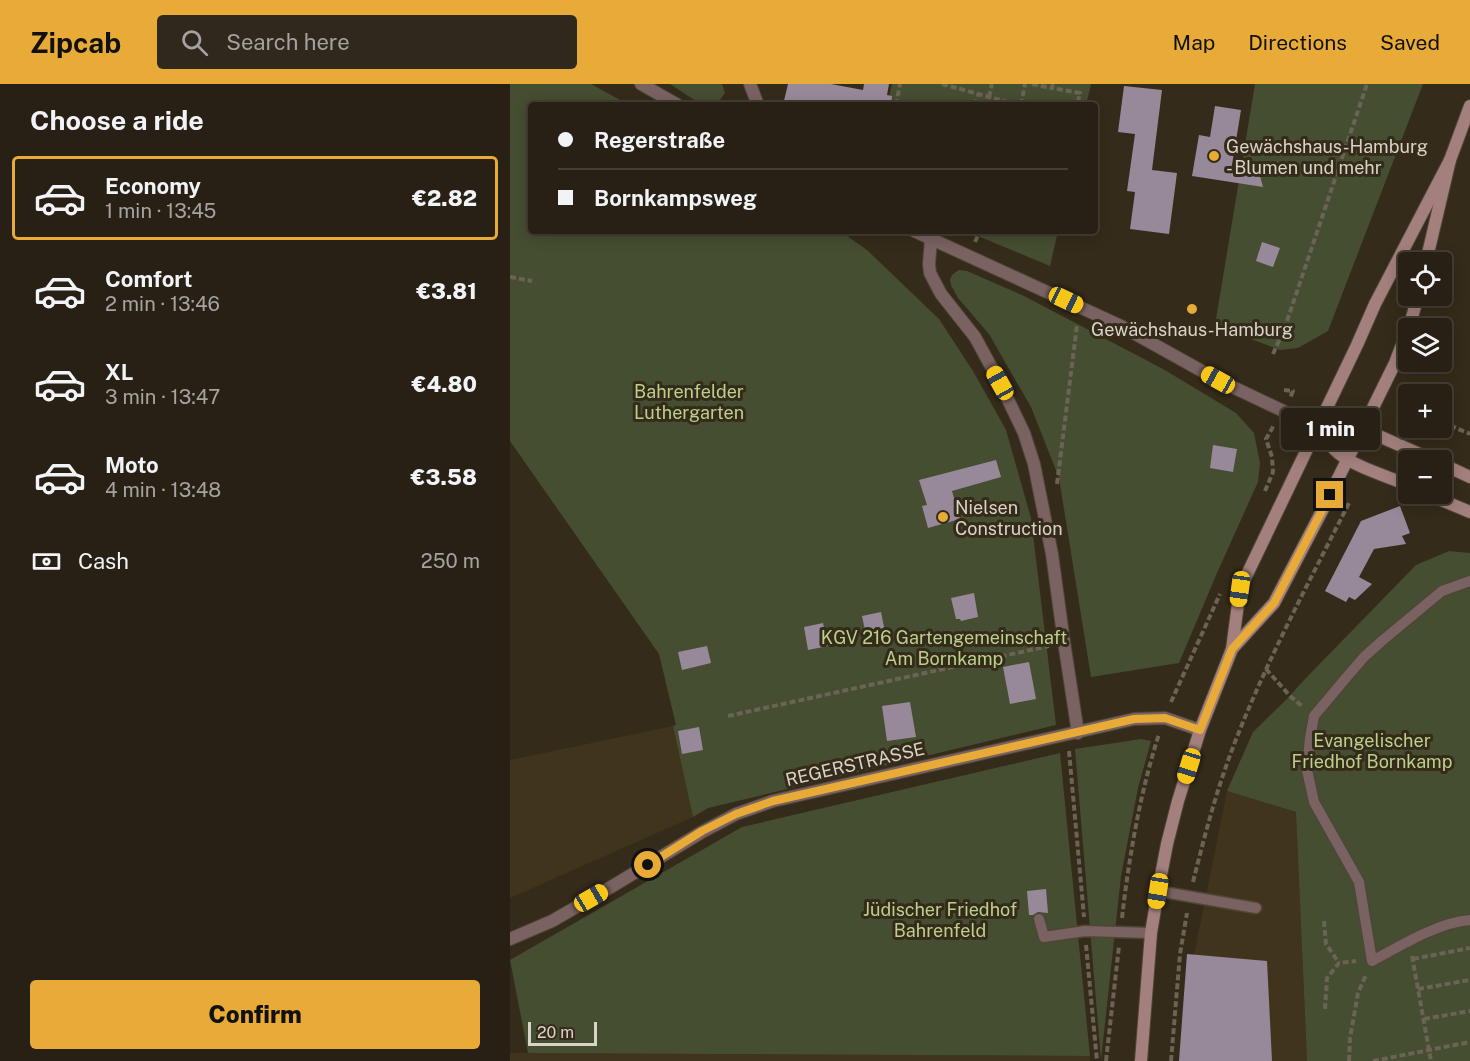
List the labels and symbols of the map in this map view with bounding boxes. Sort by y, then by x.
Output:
place label: Gewächshaus-Hamburg - Blumen und mehr [1226,136,1428,178]
marker: Gewächshaus-Hamburg - Blumen und mehr [1207,149,1221,163]
car [1046,284,1086,316]
marker: Gewächshaus-Hamburg [1185,302,1199,316]
place label: Gewächshaus-Hamburg [1091,319,1293,340]
car [983,363,1017,403]
car [1198,363,1238,397]
park label: Bahrenfelder Luthergarten [634,381,744,423]
callout: 1 min [1280,408,1380,450]
route end [1316,481,1343,508]
place label: Nielsen Construction [955,497,1063,539]
marker: Nielsen Construction [936,510,950,524]
car [1229,570,1251,608]
park label: KGV 216 Gartengemeinschaft Am Bornkamp [821,627,1067,669]
park label: Evangelischer Friedhof Bornkamp [1292,730,1452,772]
street label: REGERSTRASSE [783,738,927,790]
car [1175,746,1203,786]
route start [634,851,661,878]
car [1146,872,1170,910]
car [571,881,611,915]
park label: Jüdischer Friedhof Bahrenfeld [863,899,1017,941]
scale bar [528,1019,597,1046]

